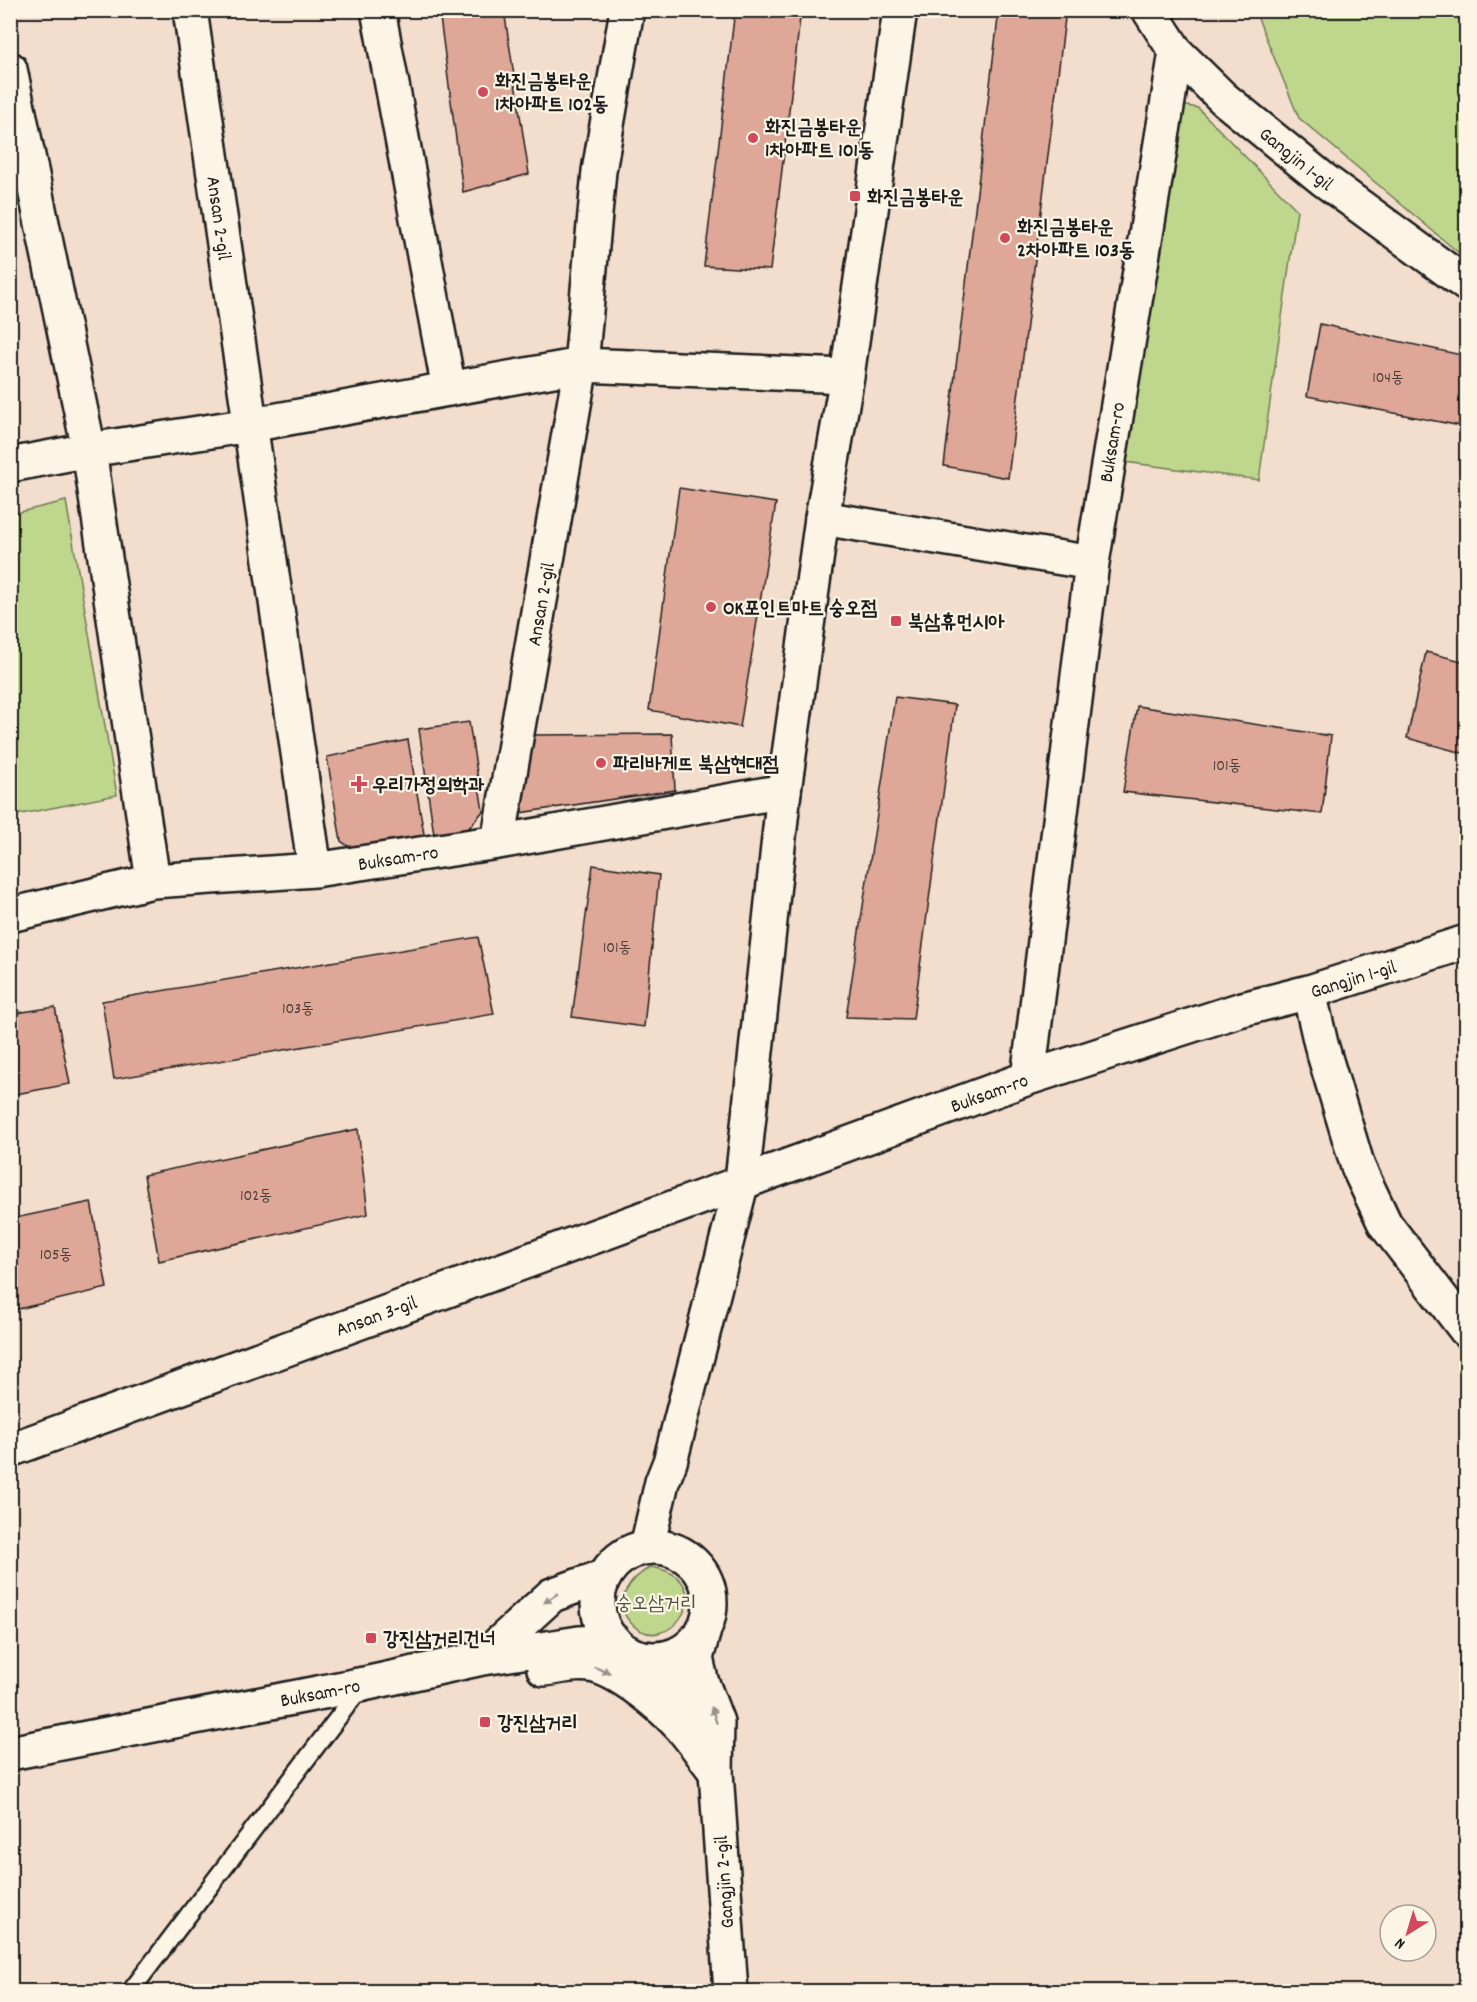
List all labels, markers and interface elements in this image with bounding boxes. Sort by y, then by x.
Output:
place label: 화진금봉타운 1차아파트 102동 [495,69,608,120]
marker: 화진금봉타운 1차아파트 102동 [476,85,490,99]
place label: 화진금봉타운 1차아파트 101동 [765,115,874,166]
street label: Gangjin 1-gil [1252,122,1339,199]
marker: 화진금봉타운 1차아파트 101동 [746,131,760,145]
street label: Ansan 2-gil [197,175,237,262]
place label: 화진금봉타운 [867,185,964,213]
marker: 화진금봉타운 [848,189,862,203]
place label: 화진금봉타운 2차아파트 103동 [1017,215,1135,266]
marker: 화진금봉타운 2차아파트 103동 [998,231,1012,245]
house number: 104동 [1372,367,1404,390]
street label: Buksam-ro [1094,400,1134,485]
street label: Ansan 2-gil [522,560,564,649]
place label: OK포인트마트 숭오점 [723,596,877,624]
marker: OK포인트마트 숭오점 [704,600,718,614]
place label: 북삼휴먼시아 [908,610,1005,638]
marker: 북삼휴먼시아 [889,614,903,628]
place label: 파리바게뜨 북삼현대점 [613,752,779,780]
house number: 101동 [1213,755,1241,778]
marker: 파리바게뜨 북삼현대점 [594,756,608,770]
place label: 우리가정의학과 [372,773,485,801]
marker: 우리가정의학과 [350,775,368,793]
street label: Buksam-ro [356,840,441,880]
house number: 101동 [603,937,631,960]
street label: Gangjin 1-gil [1307,954,1401,1007]
house number: 103동 [282,998,314,1021]
street label: Buksam-ro [947,1068,1033,1122]
house number: 102동 [240,1185,272,1208]
house number: 105동 [40,1244,72,1267]
street label: Ansan 3-gil [332,1290,422,1345]
park label: 숭오삼거리 [616,1591,696,1619]
one-way arrow [543,1592,559,1604]
place label: 강진삼거리건너 [383,1627,496,1655]
marker: 강진삼거리건너 [364,1631,378,1645]
one-way arrow [594,1665,612,1675]
street label: Buksam-ro [278,1673,363,1716]
one-way arrow [708,1705,718,1723]
place label: 강진삼거리 [497,1711,577,1739]
marker: 강진삼거리 [478,1715,492,1729]
street label: Gangjin 2-gil [709,1834,743,1929]
north arrow [1378,1903,1438,1963]
text: N [1390,1931,1411,1955]

